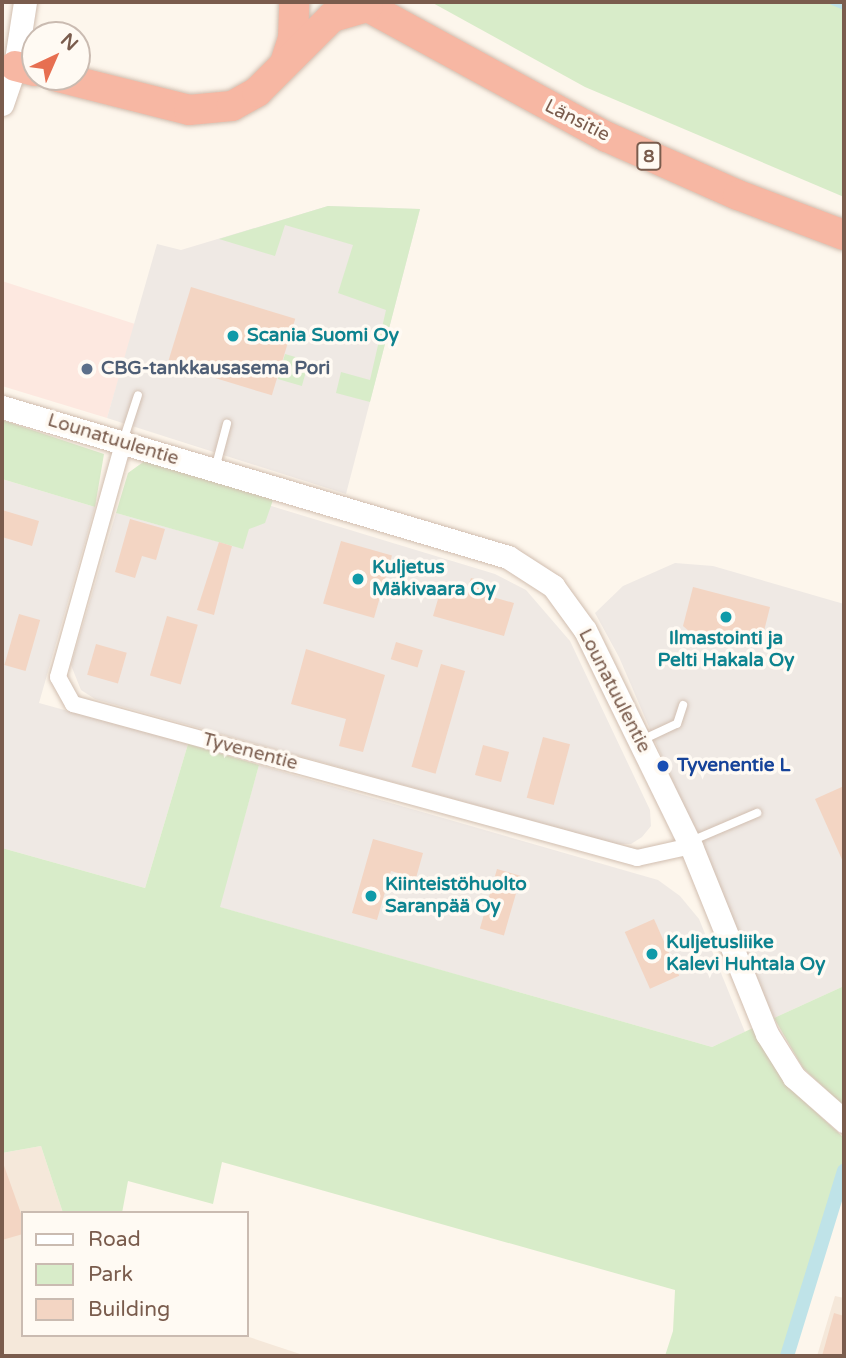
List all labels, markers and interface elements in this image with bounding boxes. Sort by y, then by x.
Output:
north arrow [21,21,91,91]
text: N [56,29,82,56]
street label: Länsitie [541,95,613,147]
road number: 8 [635,141,663,170]
place label: Scania Suomi Oy [247,325,399,347]
marker: Scania Suomi Oy [225,328,241,344]
place label: CBG-tankkausasema Pori [101,358,330,380]
marker: CBG-tankkausasema Pori [79,361,95,377]
street label: Lounatuulentie [45,409,181,471]
place label: Kuljetus Mäkivaara Oy [372,557,496,601]
marker: Kuljetus Mäkivaara Oy [350,571,366,587]
marker: Ilmastointi ja Pelti Hakala Oy [718,609,734,625]
street label: Lounatuulentie [573,625,655,757]
place label: Ilmastointi ja Pelti Hakala Oy [658,628,794,672]
street label: Tyvenentie [200,728,300,776]
place label: Tyvenentie L [677,755,790,777]
marker: Tyvenentie L [655,758,671,774]
place label: Kiinteistöhuolto Saranpää Oy [385,874,527,918]
marker: Kiinteistöhuolto Saranpää Oy [363,888,379,904]
place label: Kuljetusliike Kalevi Huhtala Oy [666,932,825,976]
marker: Kuljetusliike Kalevi Huhtala Oy [644,946,660,962]
legend [21,1211,248,1337]
text: Road [88,1227,141,1252]
text: Park [88,1262,133,1287]
text: Building [88,1297,170,1322]

